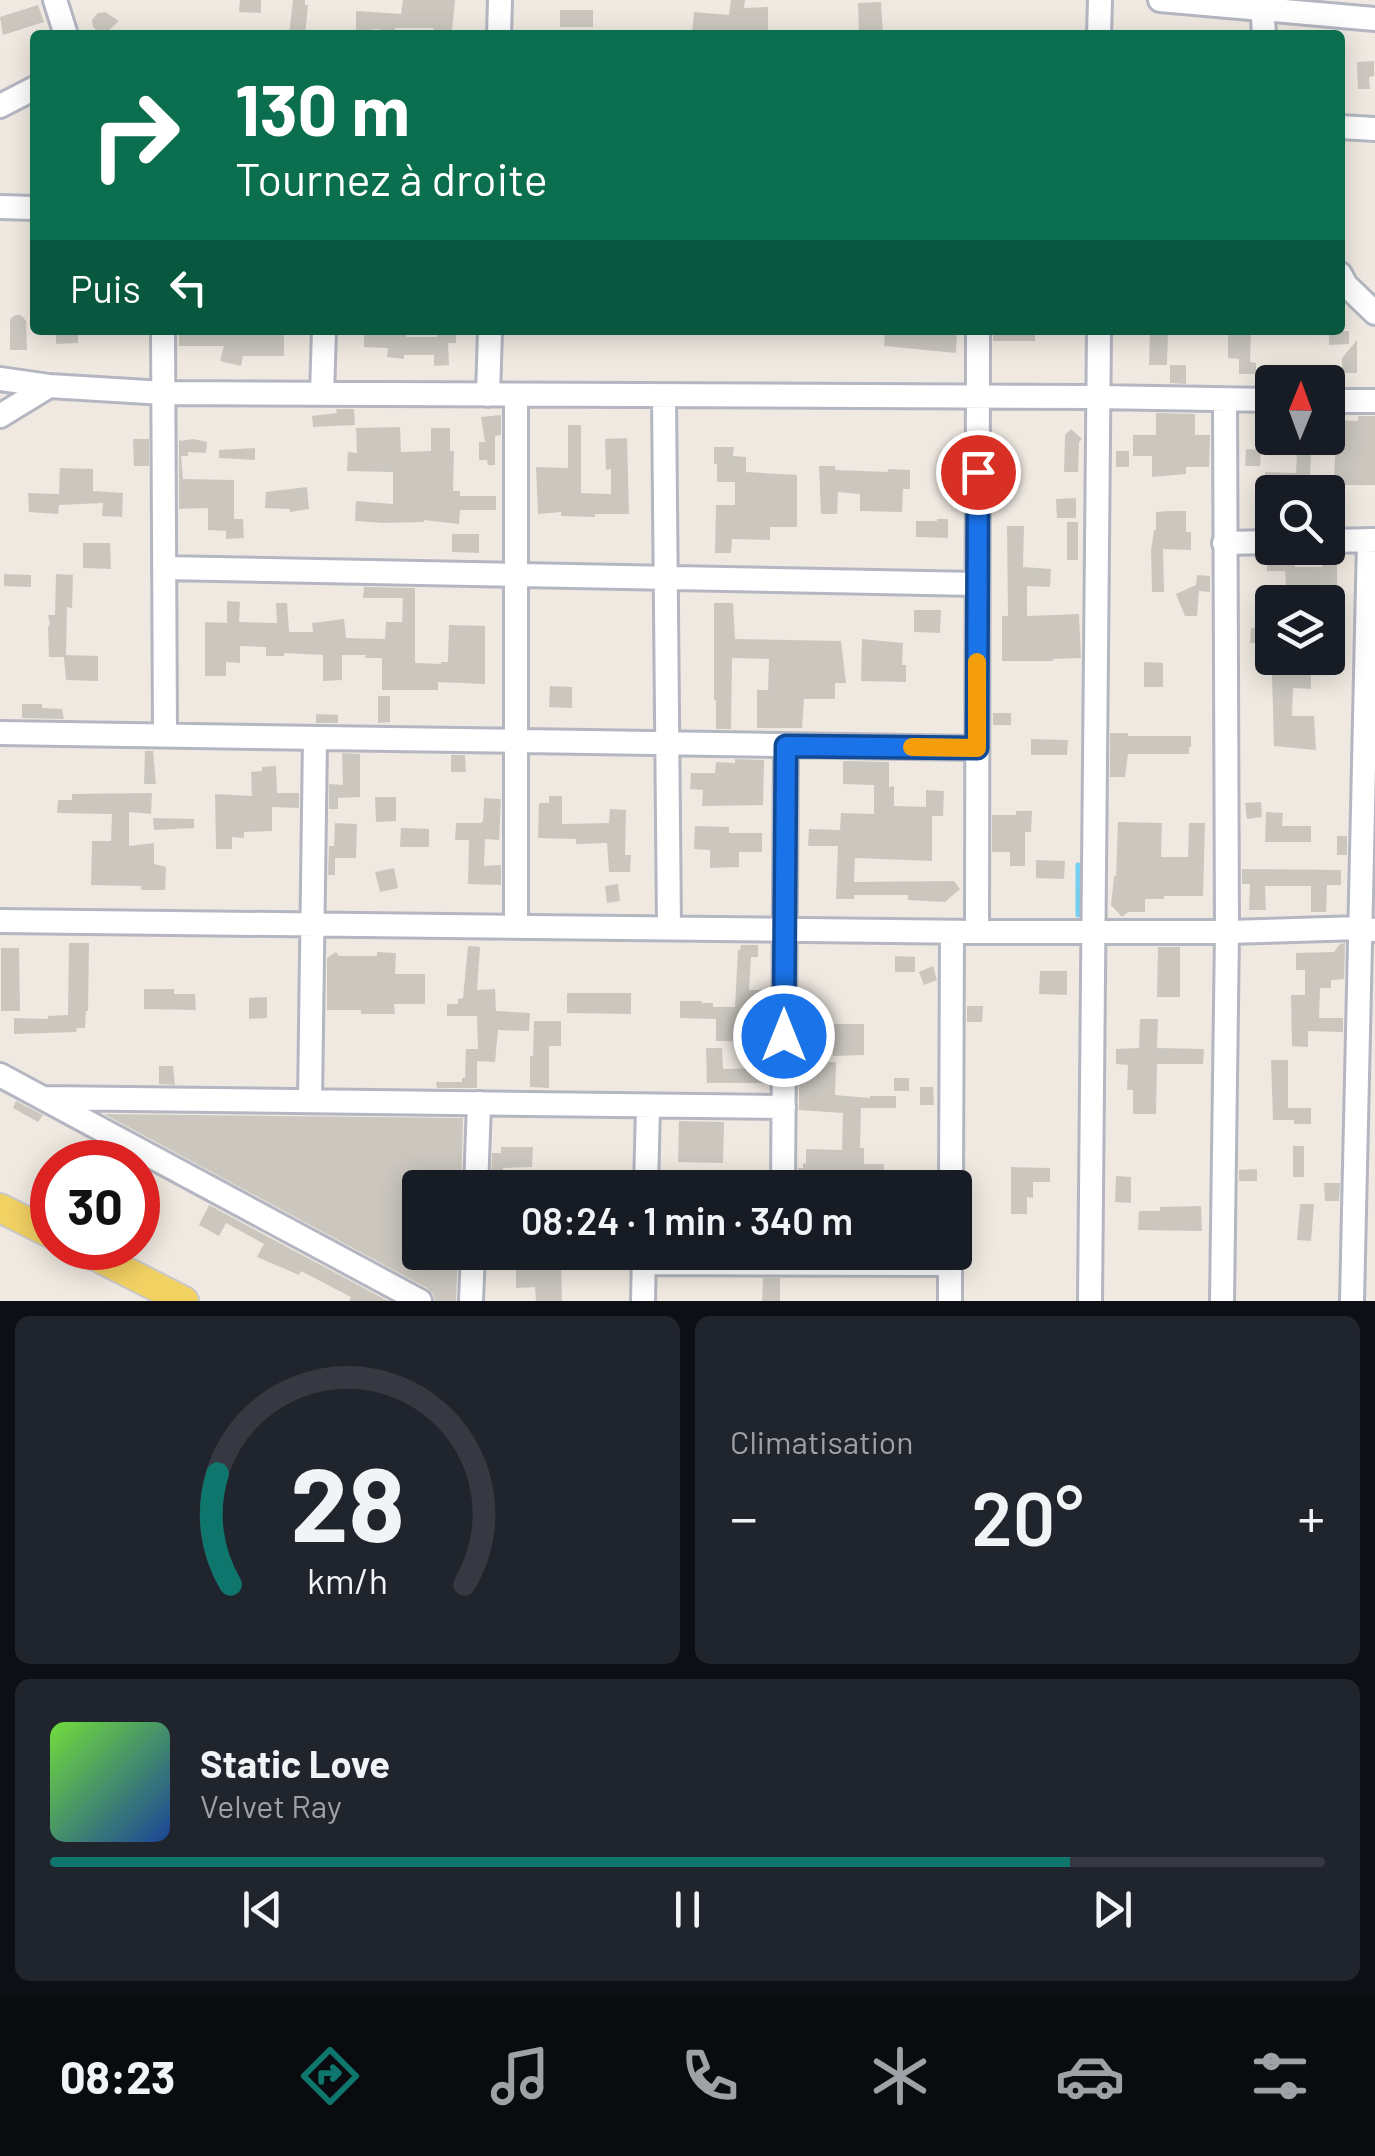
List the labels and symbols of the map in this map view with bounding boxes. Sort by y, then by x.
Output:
north arrow [1255,365,1345,455]
pin [936,430,1021,515]
position arrow [732,984,836,1088]
speed limit sign: 30 [30,1140,160,1270]

